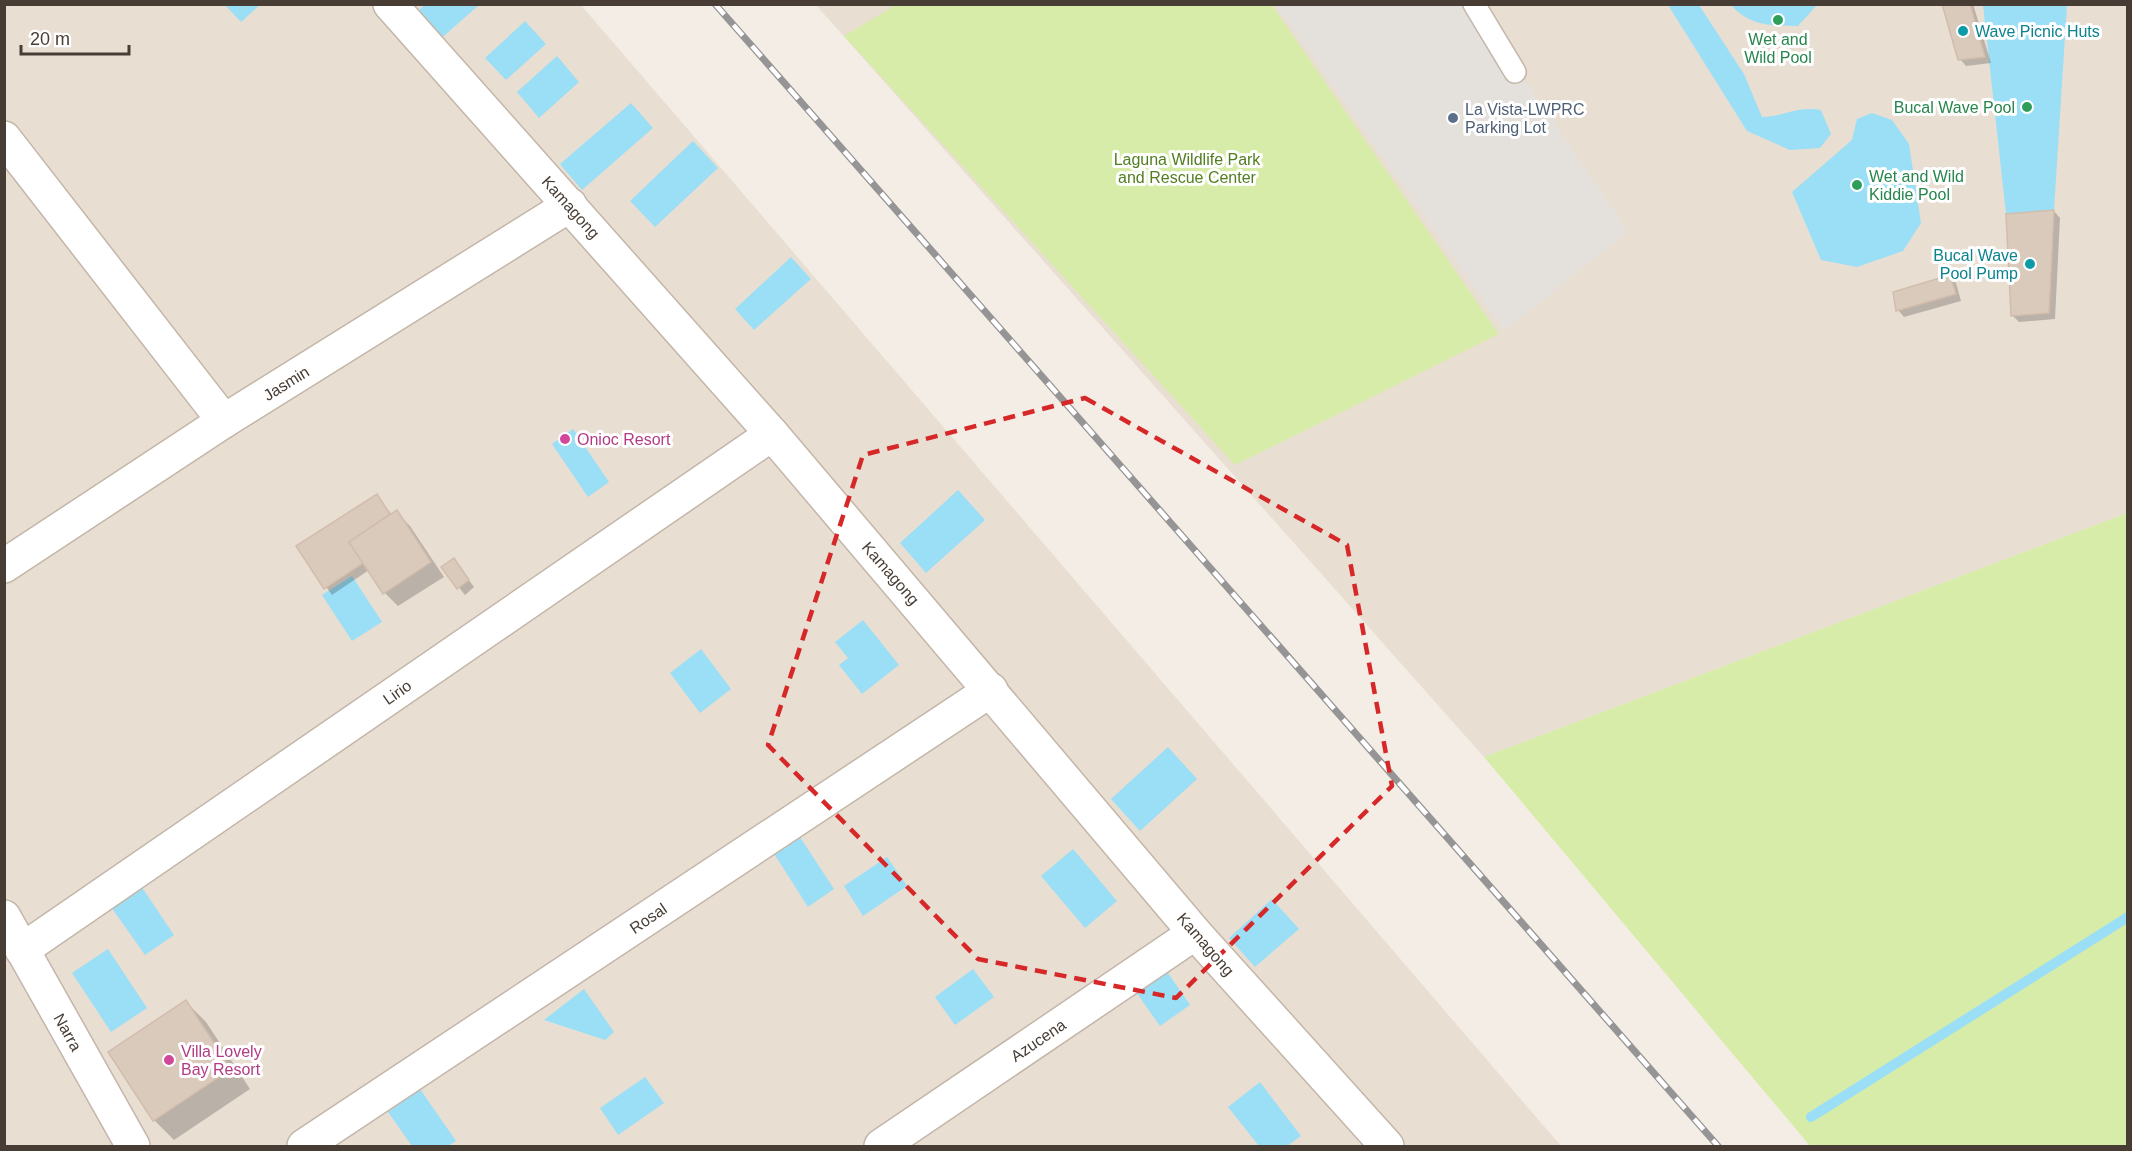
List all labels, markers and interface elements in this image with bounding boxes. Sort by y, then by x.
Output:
marker: Wet and Wild Pool [1771,13,1785,27]
scale bar [21,18,129,56]
place label: Wave Picnic Huts [1975,23,2100,40]
marker: Wave Picnic Huts [1956,24,1970,38]
text: 20 m [30,29,70,49]
place label: Wet and Wild Pool [1744,31,1812,66]
place label: Bucal Wave Pool [1894,99,2015,116]
marker: Bucal Wave Pool [2020,100,2034,114]
place label: La Vista-LWPRC Parking Lot [1465,101,1584,136]
marker: La Vista-LWPRC Parking Lot [1446,111,1460,125]
park label: Laguna Wildlife Park and Rescue Center [1114,151,1261,186]
place label: Wet and Wild Kiddie Pool [1869,168,1964,203]
street label: Kamagong [538,173,603,242]
marker: Wet and Wild Kiddie Pool [1850,178,1864,192]
place label: Bucal Wave Pool Pump [1933,247,2018,282]
marker: Bucal Wave Pool Pump [2023,257,2037,271]
street label: Jasmin [260,363,312,404]
place label: Onioc Resort [577,431,671,448]
marker: Onioc Resort [558,432,572,446]
street label: Kamagong [859,539,922,608]
street label: Lirio [380,677,415,708]
street label: Rosal [627,900,670,937]
street label: Kamagong [1174,910,1237,979]
street label: Narra [50,1011,85,1054]
street label: Azucena [1008,1016,1069,1065]
place label: Villa Lovely Bay Resort [181,1043,262,1078]
marker: Villa Lovely Bay Resort [162,1053,176,1067]

